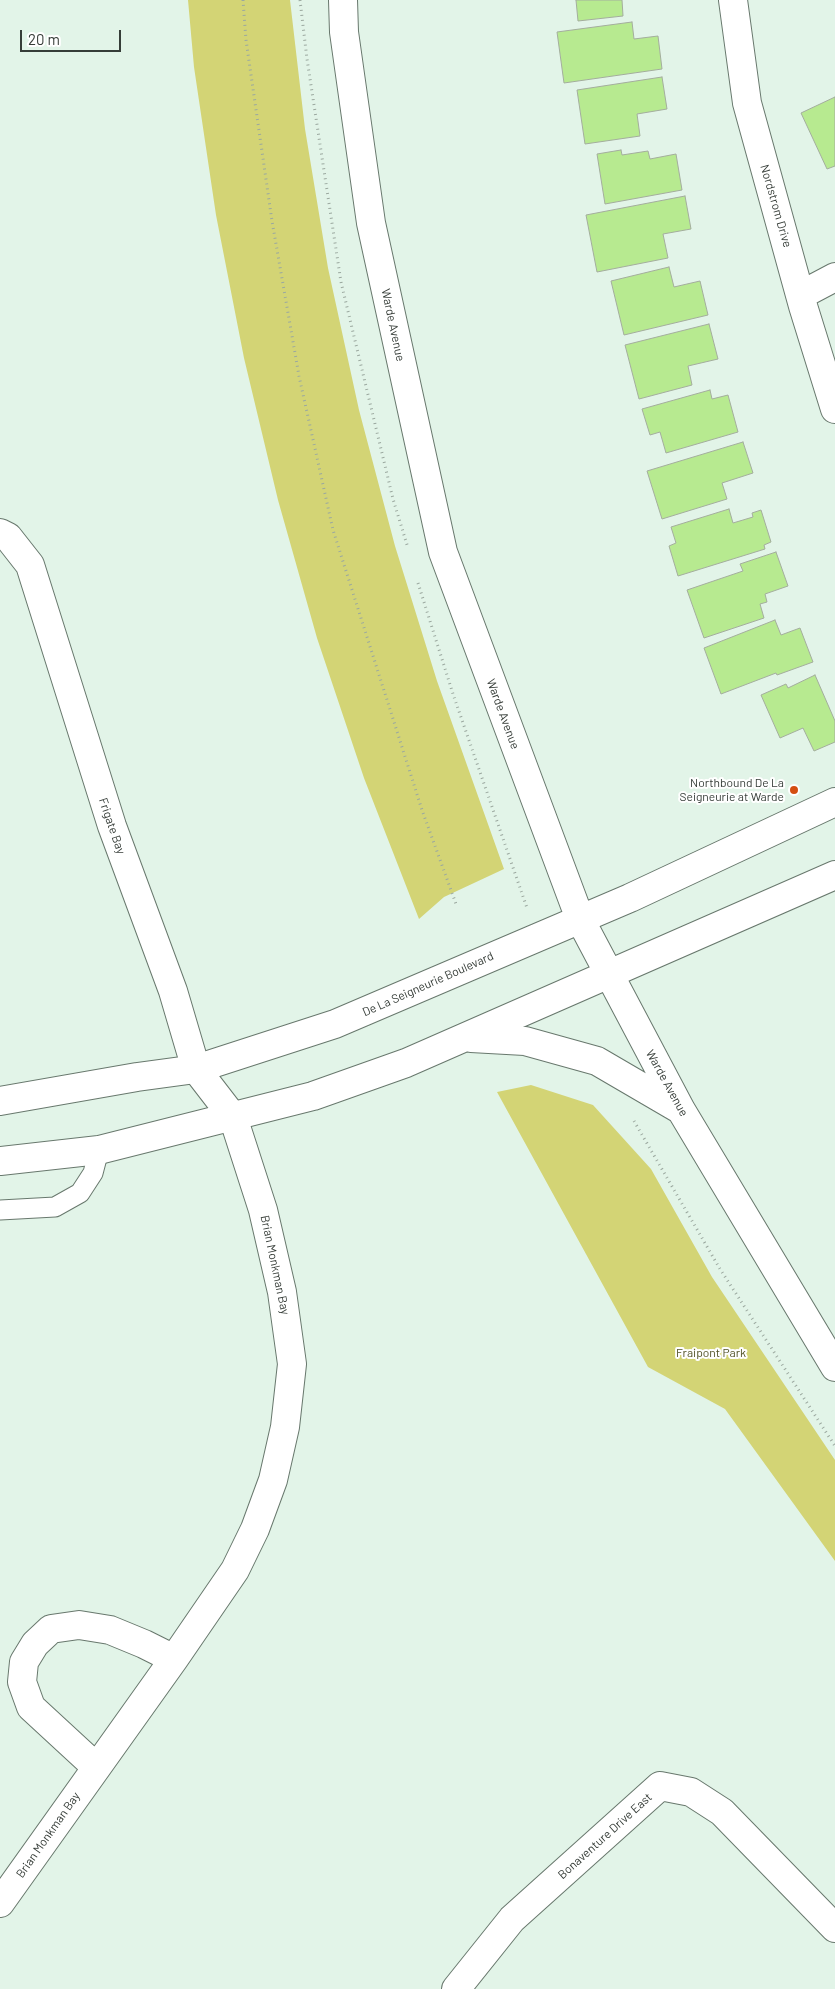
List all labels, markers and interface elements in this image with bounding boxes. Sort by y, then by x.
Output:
scale bar [22,20,124,52]
text: 20 m [28,30,60,48]
street label: Nordstrom Drive [757,163,795,249]
street label: Warde Avenue [378,287,408,363]
street label: Warde Avenue [484,677,522,751]
place label: Northbound De La Seigneurie at Warde [679,776,784,804]
marker: Northbound De La Seigneurie at Warde [788,784,800,796]
street label: Frigate Bay [96,796,128,856]
street label: De La Seigneurie Boulevard [360,949,496,1019]
street label: Warde Avenue [643,1047,691,1119]
street label: Brian Monkman Bay [257,1214,293,1316]
park label: Fraipont Park [676,1346,746,1360]
street label: Brian Monkman Bay [13,1789,83,1881]
street label: Bonaventure Drive East [555,1790,655,1882]

